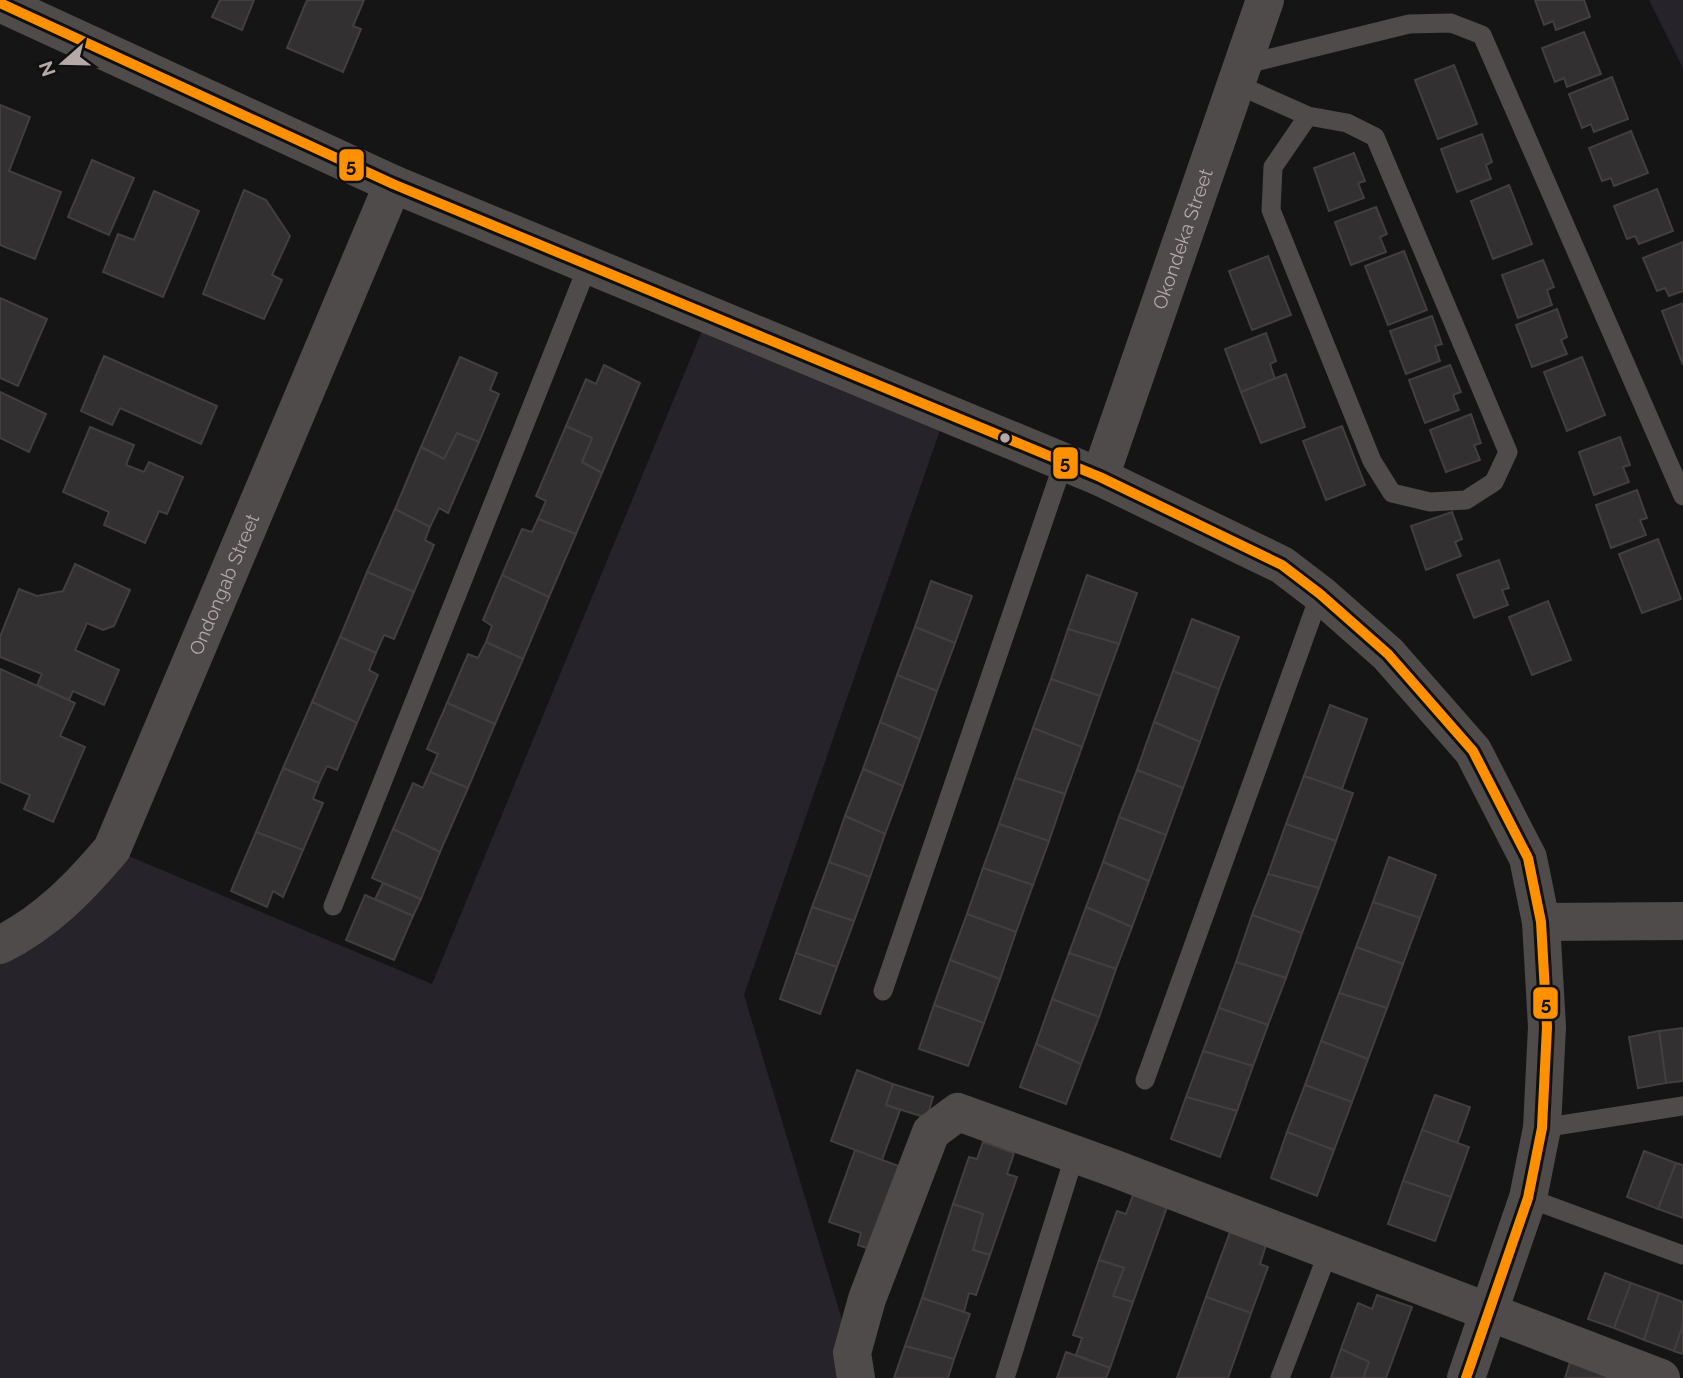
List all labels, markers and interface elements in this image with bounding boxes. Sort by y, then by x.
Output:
north arrow [28,28,98,98]
text: N [34,58,60,79]
line badge: 5 [338,148,365,182]
text: 5 [346,154,356,176]
street label: Okondeka Street [1148,165,1217,312]
unlabelled marker [998,431,1012,445]
line badge: 5 [1052,446,1079,480]
text: 5 [1060,451,1070,473]
street label: Ondongab Street [184,510,264,658]
line badge: 5 [1532,986,1559,1020]
text: 5 [1541,992,1551,1014]

